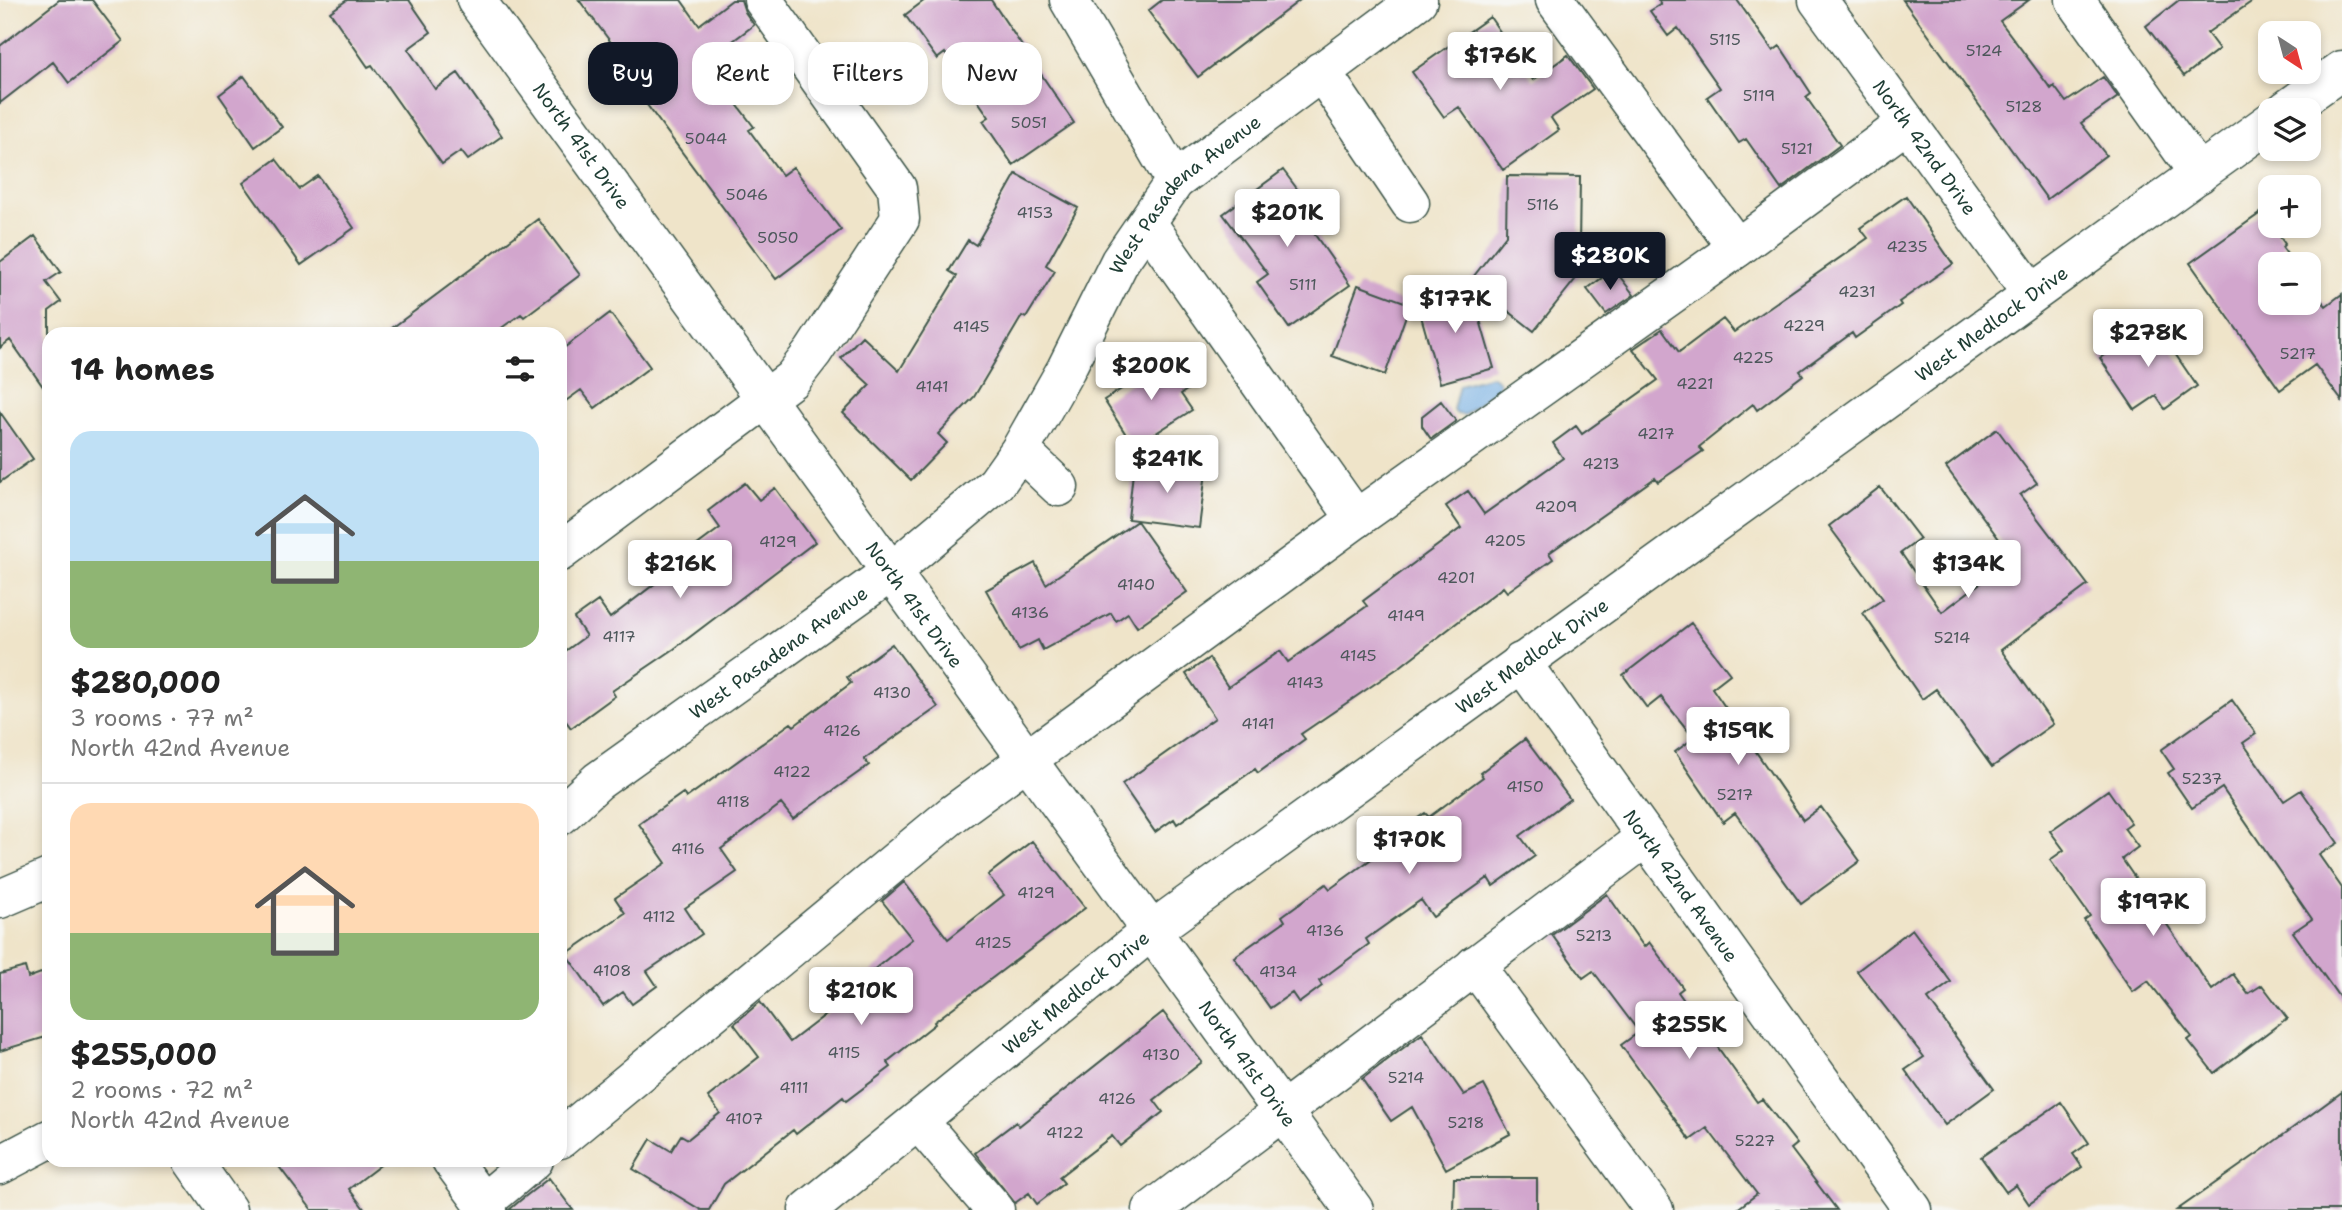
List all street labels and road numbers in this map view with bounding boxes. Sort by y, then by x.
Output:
street label: North 42nd Drive [1867,74,1983,220]
street label: North 41st Drive [527,77,636,214]
street label: West Pasadena Avenue [1103,109,1266,278]
street label: West Medlock Drive [1910,260,2073,387]
street label: North 41st Drive [860,536,969,673]
street label: West Pasadena Avenue [684,580,873,725]
street label: West Medlock Drive [1450,592,1613,719]
street label: North 42nd Avenue [1618,804,1744,967]
street label: West Medlock Drive [997,925,1154,1060]
street label: North 41st Drive [1193,995,1302,1132]

